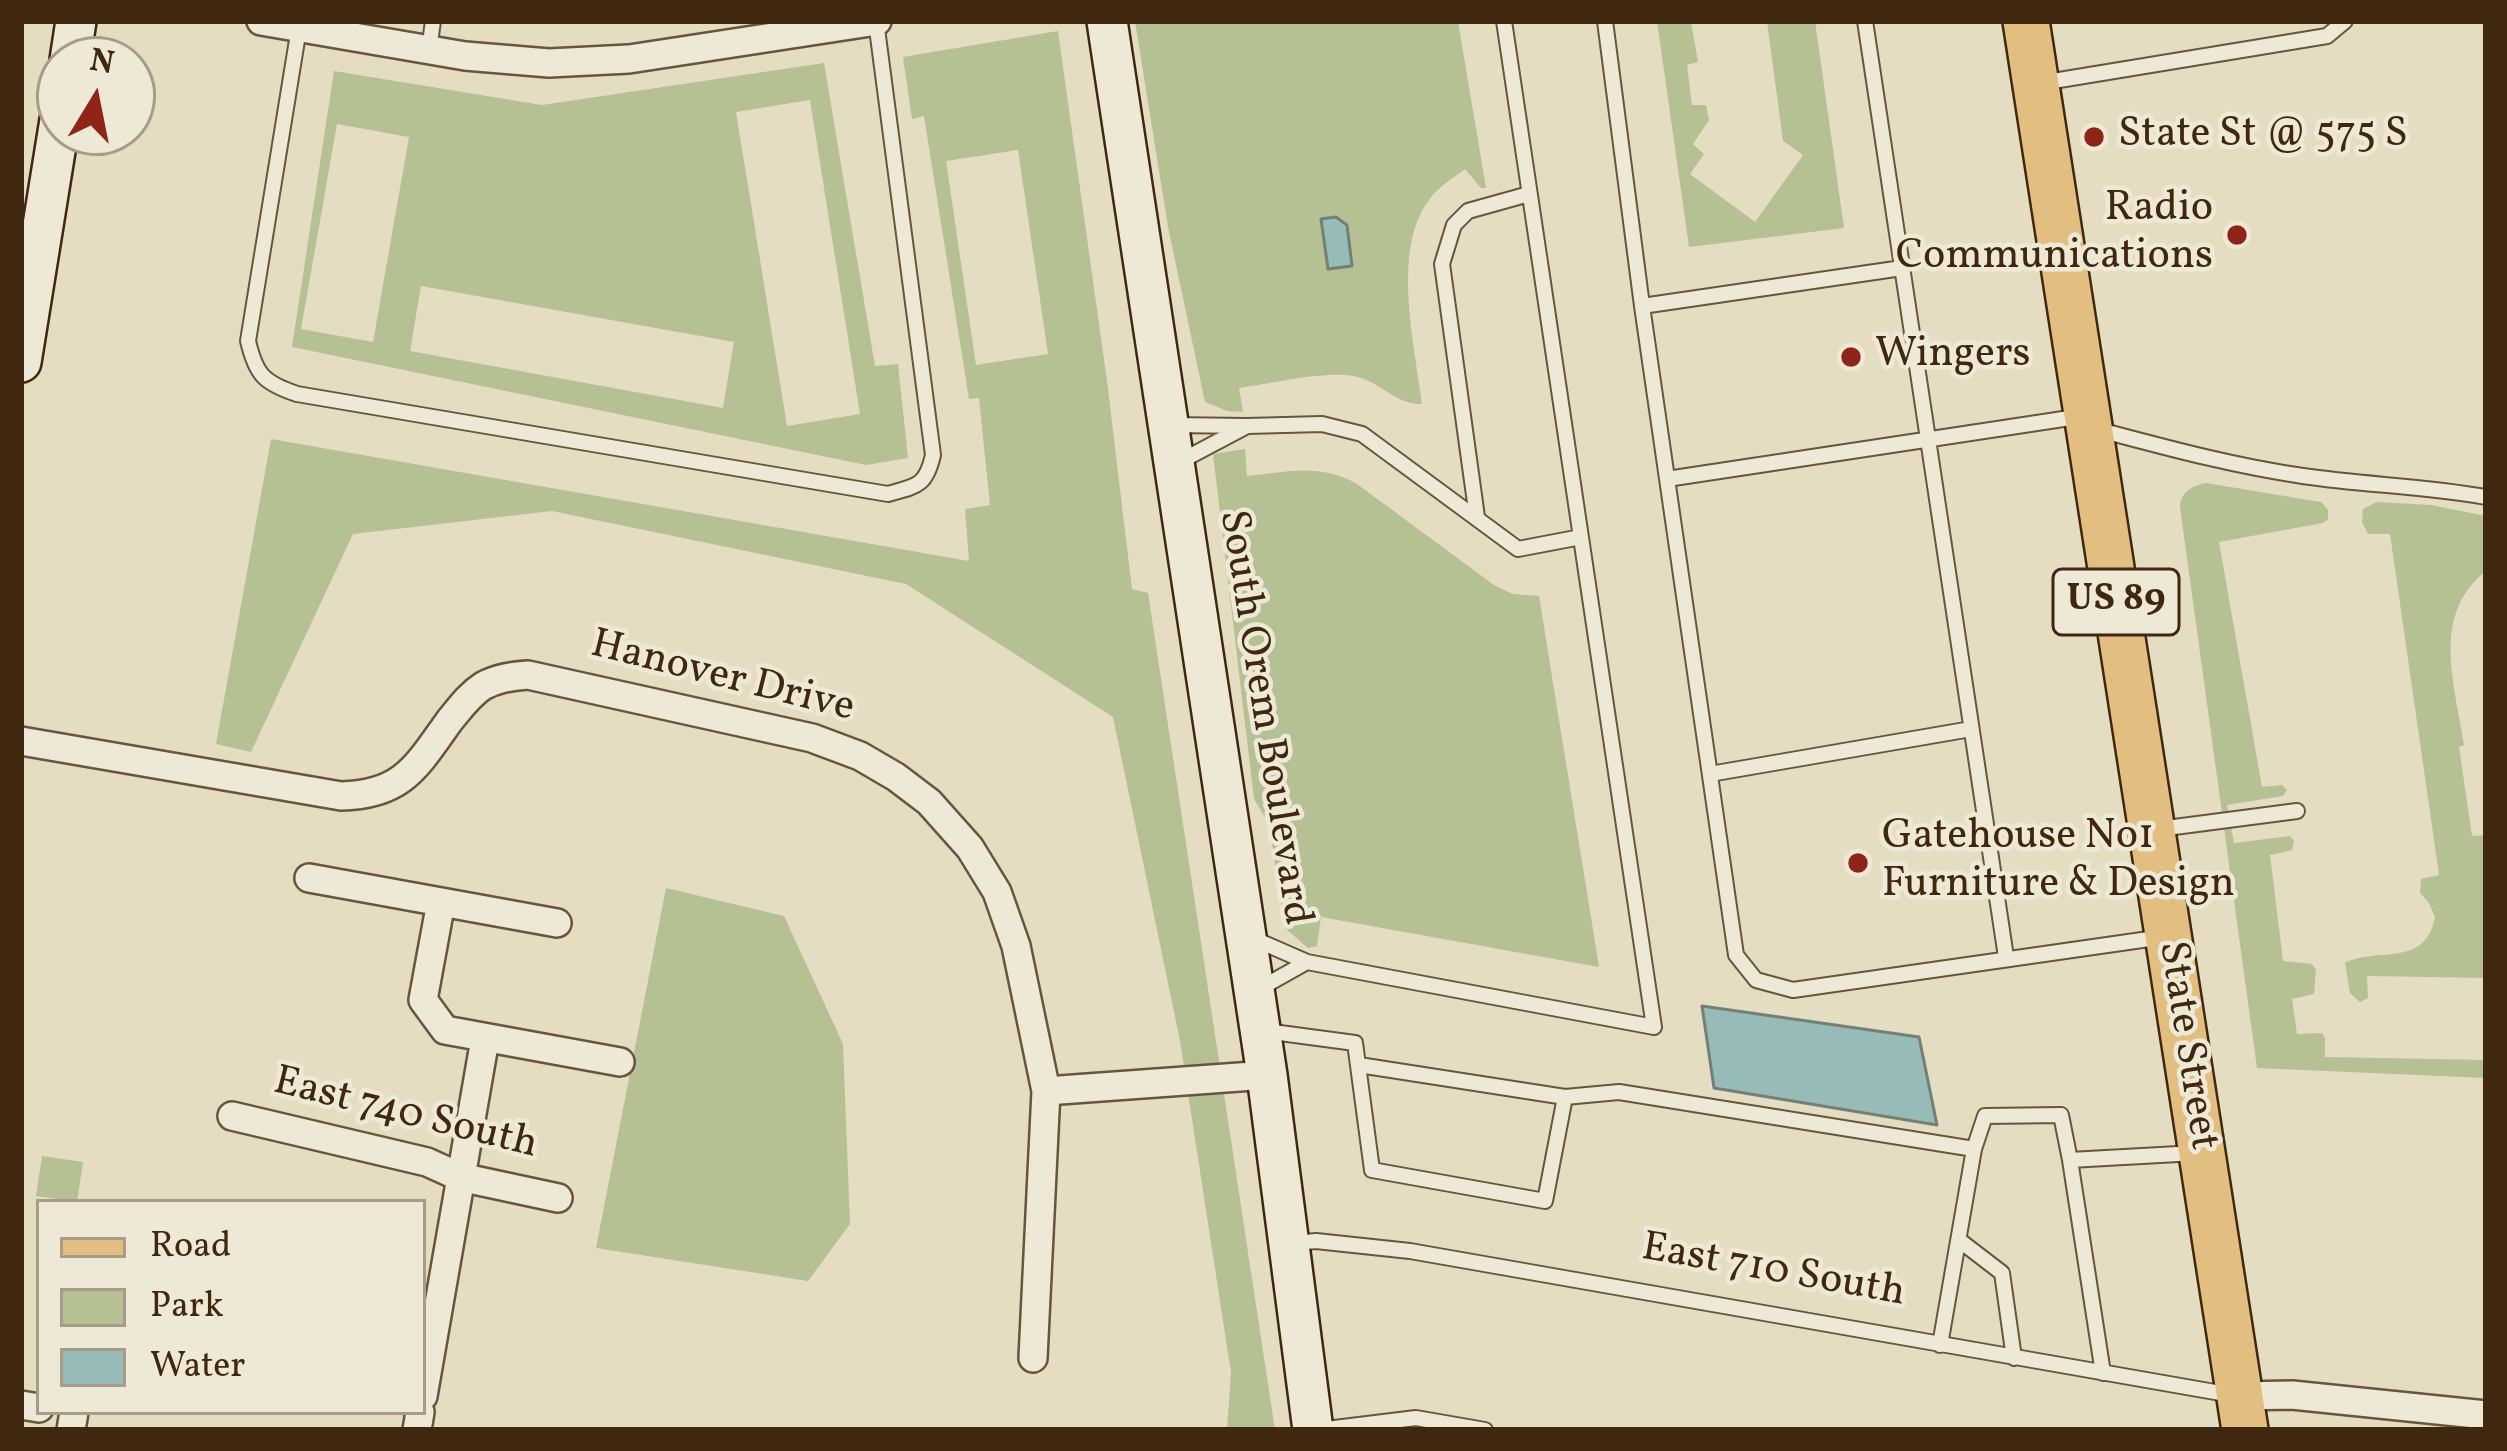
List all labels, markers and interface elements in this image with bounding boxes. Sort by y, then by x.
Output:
north arrow [36,36,156,156]
text: N [86,39,118,88]
place label: State St @ 575 S [2118,112,2408,162]
marker: State St @ 575 S [2081,124,2107,150]
place label: Radio Communications [1896,186,2213,284]
marker: Radio Communications [2224,222,2250,248]
place label: Wingers [1875,332,2031,382]
marker: Wingers [1838,344,1864,370]
street label: South Orem Boulevard [1204,507,1320,929]
road number: US 89 [2053,569,2179,635]
street label: Hanover Drive [585,622,859,736]
place label: Gatehouse No1 Furniture & Design [1882,814,2235,912]
marker: Gatehouse No1 Furniture & Design [1845,850,1871,876]
street label: State Street [2144,938,2226,1154]
street label: East 740 South [268,1059,542,1173]
legend [36,1199,426,1415]
text: Road [150,1222,231,1272]
street label: East 710 South [1637,1225,1909,1321]
text: Park [150,1282,224,1332]
text: Water [150,1342,245,1392]

